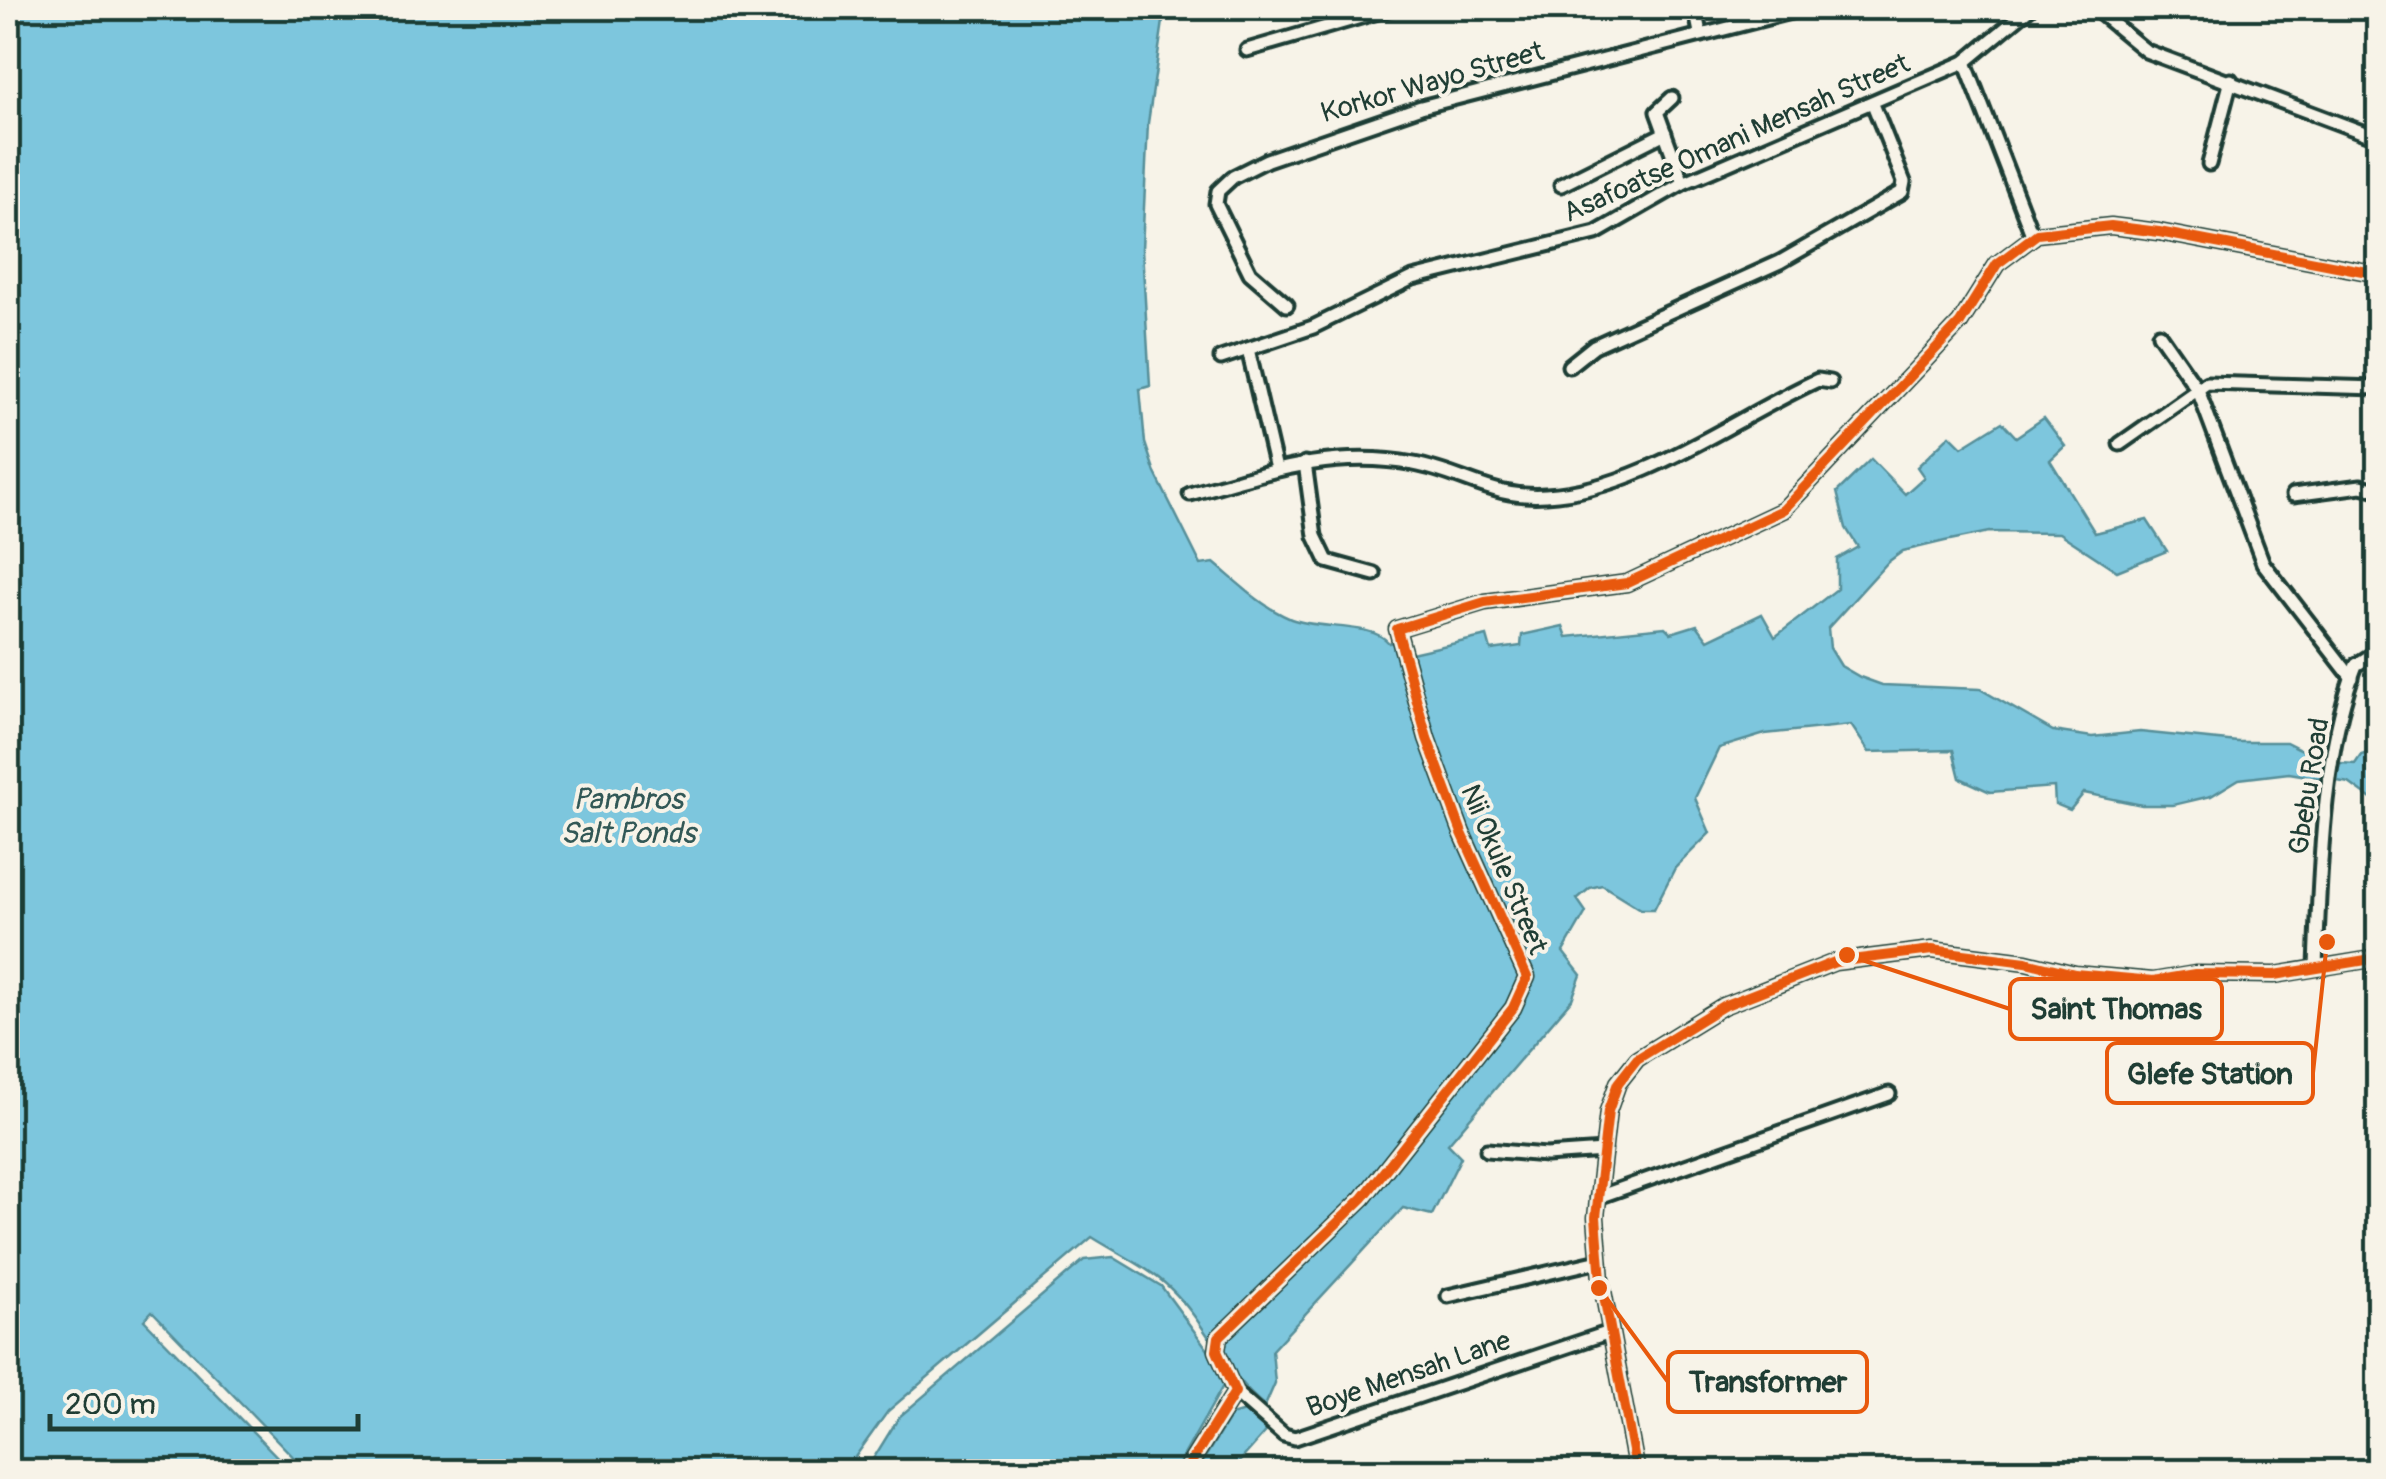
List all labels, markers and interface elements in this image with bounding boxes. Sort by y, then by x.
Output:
street label: Korkor Wayo Street [1317,34,1549,131]
street label: Asafoatse Omani Mensah Street [1558,46,1916,231]
street label: Gbebu Road [2281,715,2338,857]
street label: Nii Okule Street [1452,779,1555,960]
water label: Pambros Salt Ponds [561,781,699,852]
callout: Saint Thomas [2010,979,2222,1039]
text: Saint Thomas [2030,991,2202,1028]
callout: Glefe Station [2107,1043,2313,1103]
text: Glefe Station [2127,1056,2293,1093]
street label: Boye Mensah Lane [1302,1323,1515,1426]
callout: Transformer [1668,1352,1867,1412]
text: Transformer [1688,1364,1848,1401]
scale bar [50,1369,358,1431]
text: 200 m [65,1386,156,1423]

